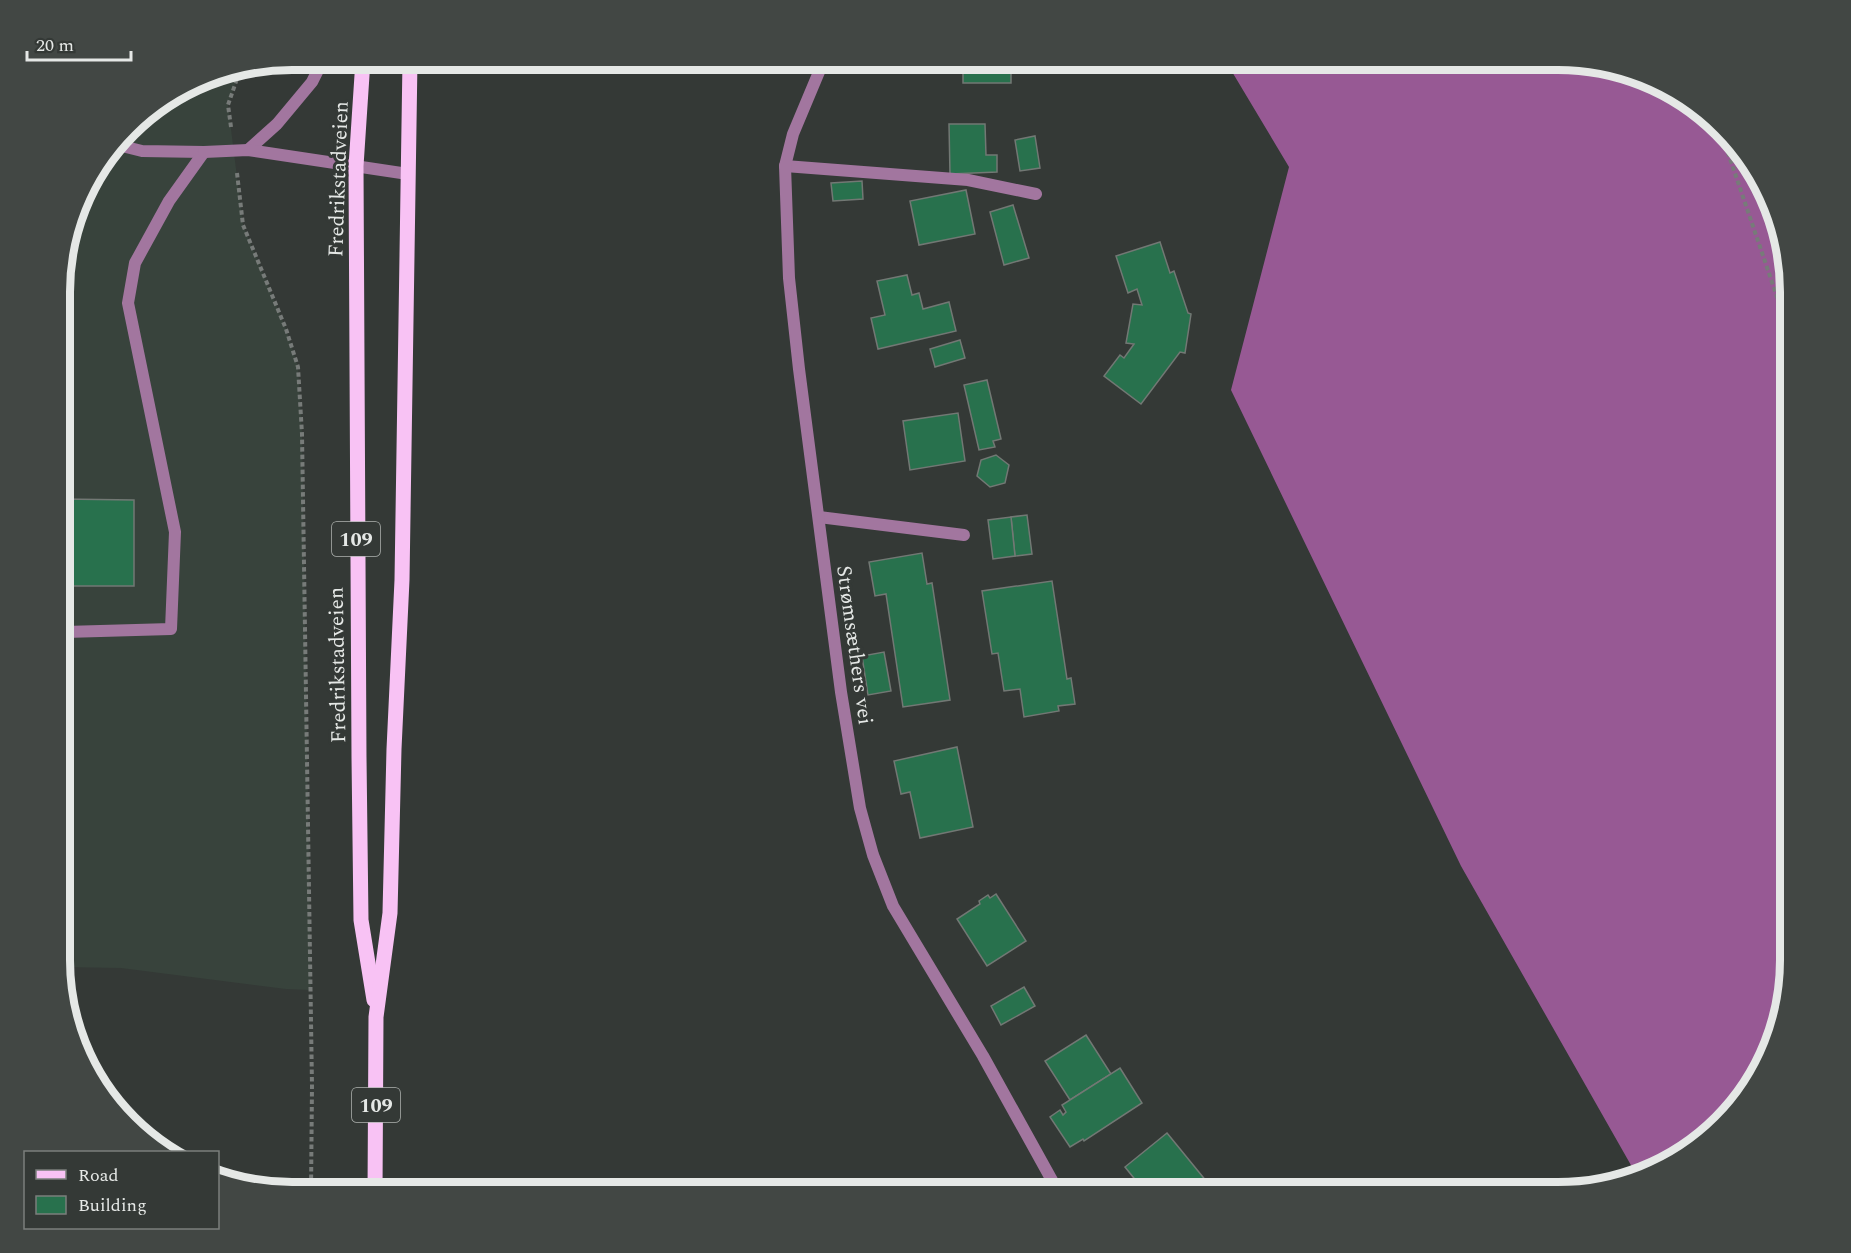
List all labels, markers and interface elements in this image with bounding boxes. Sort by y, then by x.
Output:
scale bar [27,24,130,62]
text: 20 m [36,32,74,59]
street label: Fredrikstadveien [320,100,358,258]
road number: 109 [332,522,380,556]
street label: Strømsæthers vei [827,563,881,727]
street label: Fredrikstadveien [321,587,355,743]
road number: 109 [352,1088,400,1122]
legend [24,1151,219,1229]
text: Road [78,1162,119,1189]
text: Building [78,1192,147,1219]

